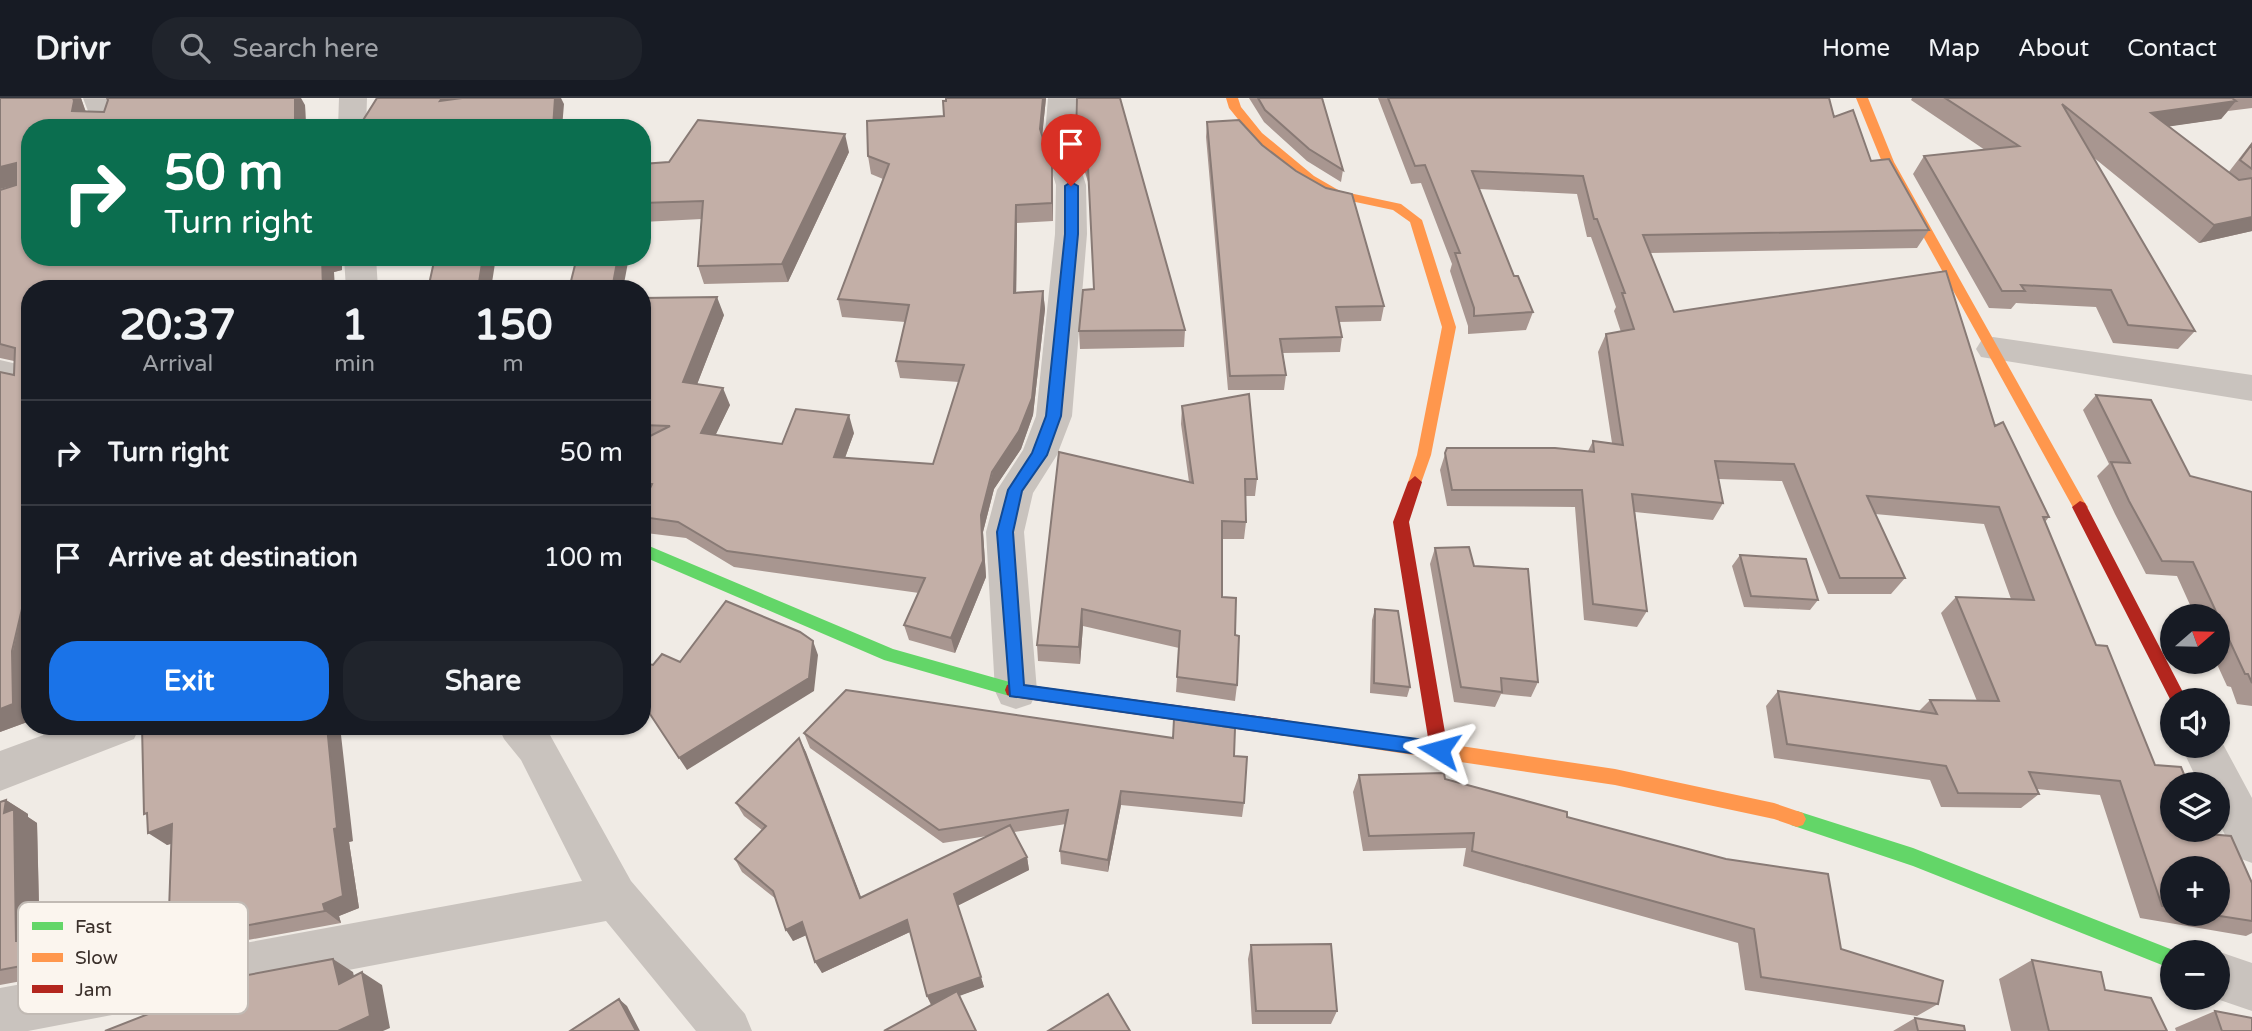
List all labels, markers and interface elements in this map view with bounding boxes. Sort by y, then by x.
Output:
search box [152,17,642,80]
text: Drivr [35,29,110,68]
icon: search [176,29,214,67]
text: Search here [232,33,379,64]
text: Home [1822,34,1890,63]
text: Map [1928,34,1980,63]
text: About [2018,34,2089,63]
text: Contact [2127,34,2217,63]
pin [1041,114,1101,186]
icon: arrive [1052,125,1090,163]
text: 50 m [164,144,283,203]
icon: right [49,147,140,238]
text: Turn right [164,204,313,242]
text: 20:37 [119,300,236,351]
text: 1 [341,300,368,351]
text: 150 [473,300,553,351]
text: Arrival [142,350,213,378]
text: min [334,350,375,378]
text: m [502,350,524,378]
icon: right [49,434,87,472]
text: Turn right [108,437,229,468]
text: 50 m [560,437,623,468]
icon: arrive [49,539,87,577]
text: Arrive at destination [108,542,358,573]
text: 100 m [543,542,623,573]
north arrow [2160,604,2230,674]
map controls [2160,604,2230,1010]
button: Exit [49,641,329,721]
button: Share [343,641,623,721]
button: sound [2160,688,2230,758]
position arrow [1402,713,1476,787]
button: layers [2160,772,2230,842]
button: + [2160,856,2230,926]
legend [18,902,248,1014]
text: Fast [75,916,112,938]
button: − [2160,940,2230,1010]
text: Slow [75,947,118,969]
text: Jam [75,979,112,1001]

